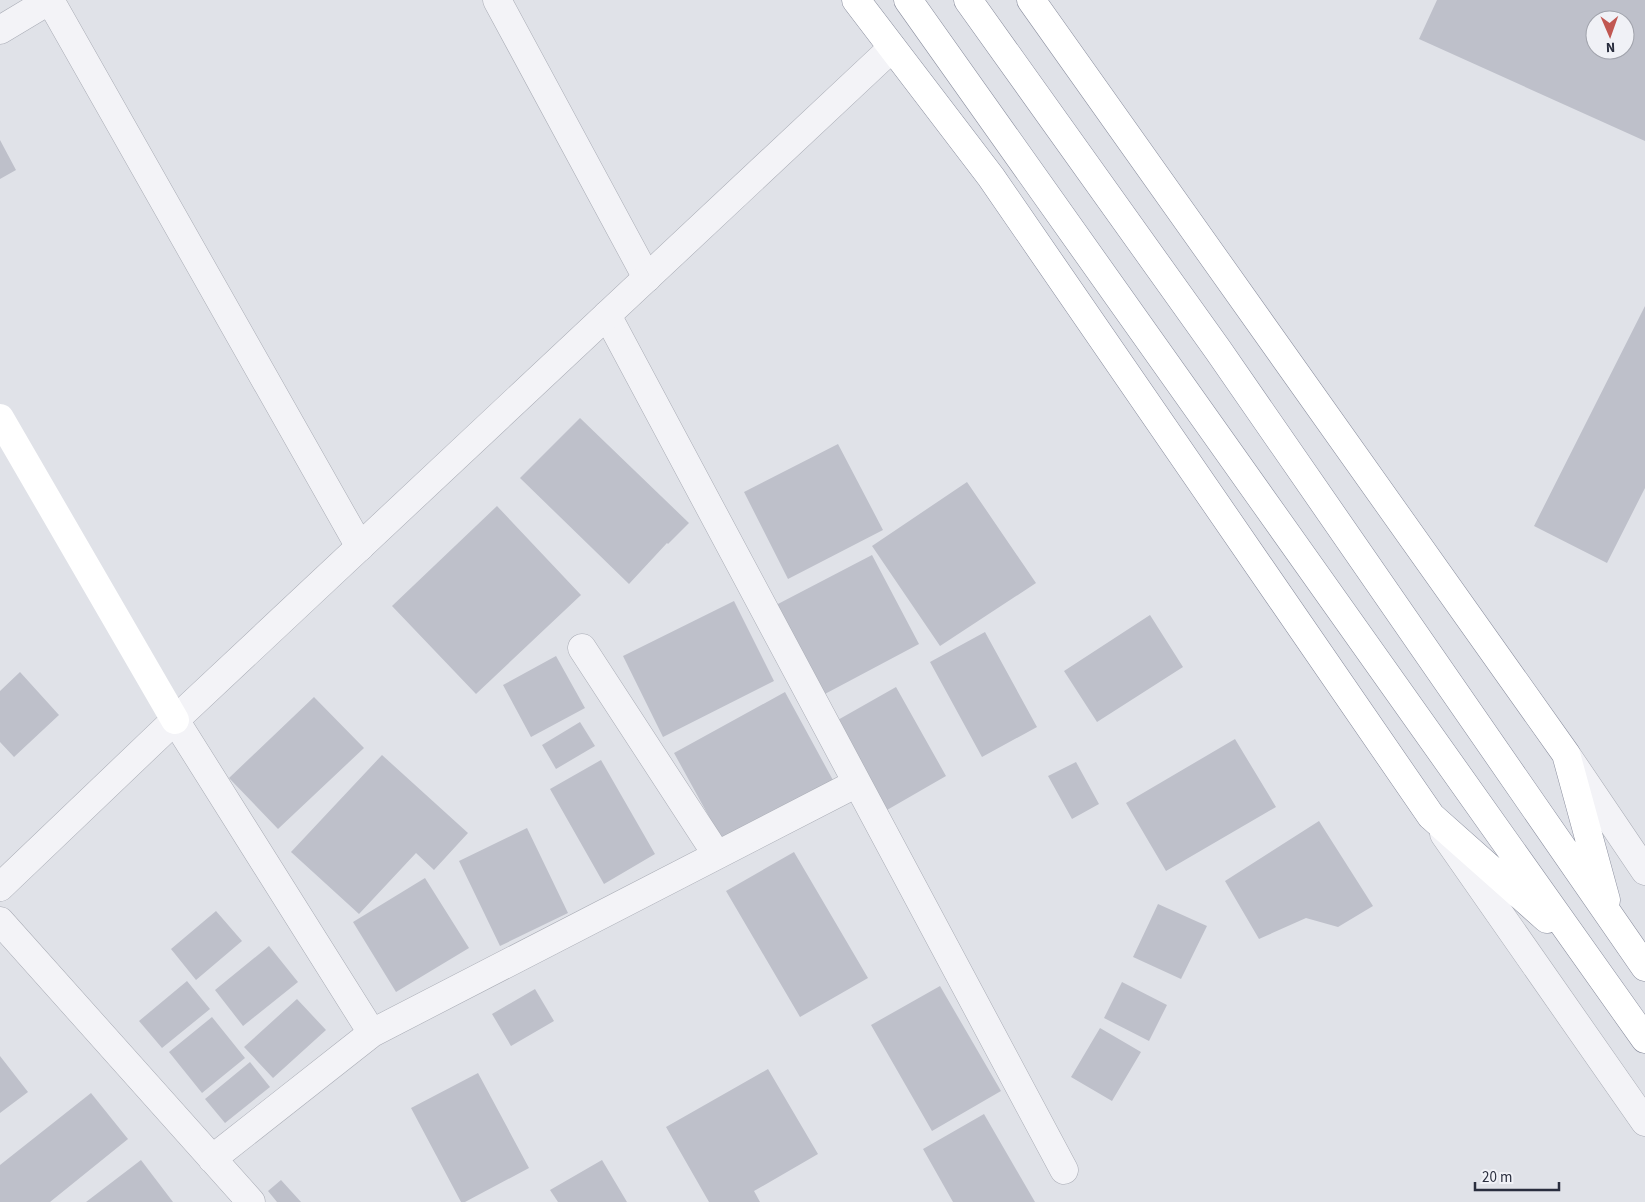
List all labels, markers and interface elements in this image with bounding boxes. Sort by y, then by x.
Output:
north arrow [1585,10,1635,60]
text: N [1605,37,1615,57]
scale bar [1475,1160,1559,1192]
text: 20 m [1482,1167,1512,1188]

